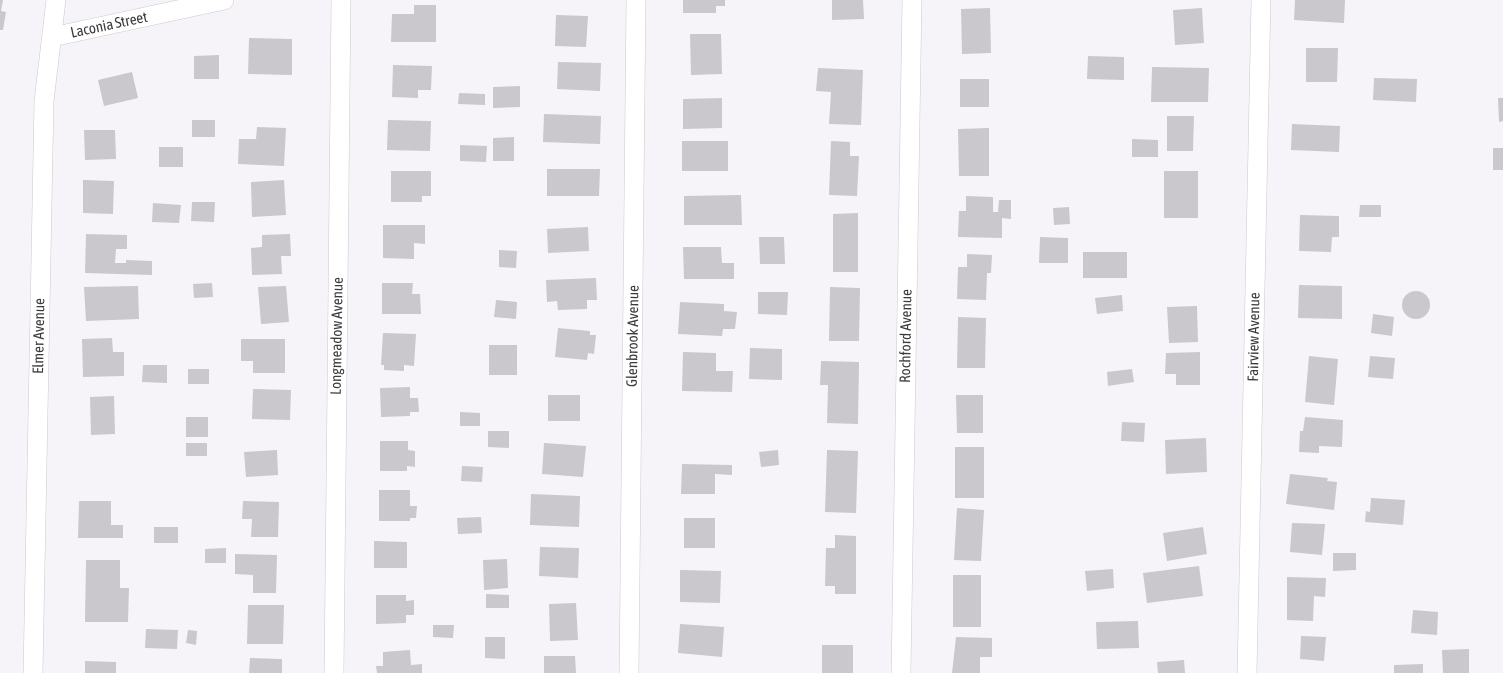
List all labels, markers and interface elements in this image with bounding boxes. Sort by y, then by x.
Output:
street label: Laconia Street [69,8,149,42]
street label: Longmeadow Avenue [327,277,347,395]
street label: Glenbrook Avenue [623,285,643,387]
street label: Rochford Avenue [896,289,916,383]
street label: Fairview Avenue [1244,292,1264,382]
street label: Elmer Avenue [29,298,49,374]

